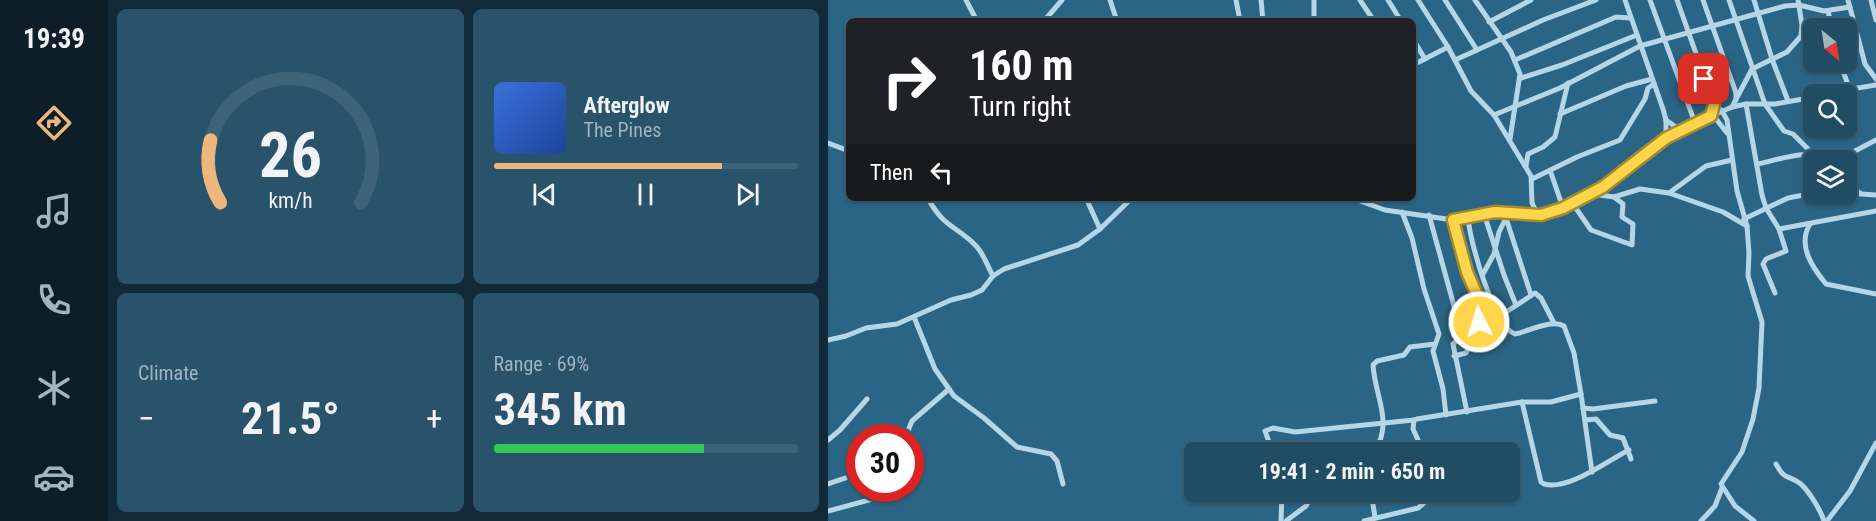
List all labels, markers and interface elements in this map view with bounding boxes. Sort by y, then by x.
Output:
north arrow [1803,18,1857,72]
map controls [1803,18,1857,204]
text: 19:39 [23,23,85,55]
text: 160 m [969,41,1074,90]
icon: right [870,42,948,120]
pin [1678,53,1729,104]
icon: arrive [1687,62,1720,95]
button: search [1803,84,1857,138]
text: Turn right [969,91,1071,123]
text: Afterglow [584,93,670,118]
icon: directions [33,102,75,144]
text: The Pines [584,118,661,142]
text: 26 [259,120,322,193]
button: layers [1803,150,1857,204]
icon: left [925,156,958,189]
text: Then [870,160,913,185]
icon: previous [528,178,561,211]
icon: pause [629,178,662,211]
icon: next [731,178,764,211]
text: km/h [268,189,312,214]
icon: music [33,190,75,232]
icon: phone [33,279,75,321]
position arrow [1447,290,1511,354]
text: Range · 69% [494,352,589,376]
text: Climate [138,361,198,385]
icon: climate [33,367,75,409]
text: 345 km [494,383,627,436]
text: 21.5° [241,392,340,445]
text: − [138,399,155,438]
text: + [426,399,442,438]
speed limit sign: 30 [846,424,924,502]
icon: car [33,456,75,498]
text: 19:41 · 2 min · 650 m [1259,459,1445,484]

